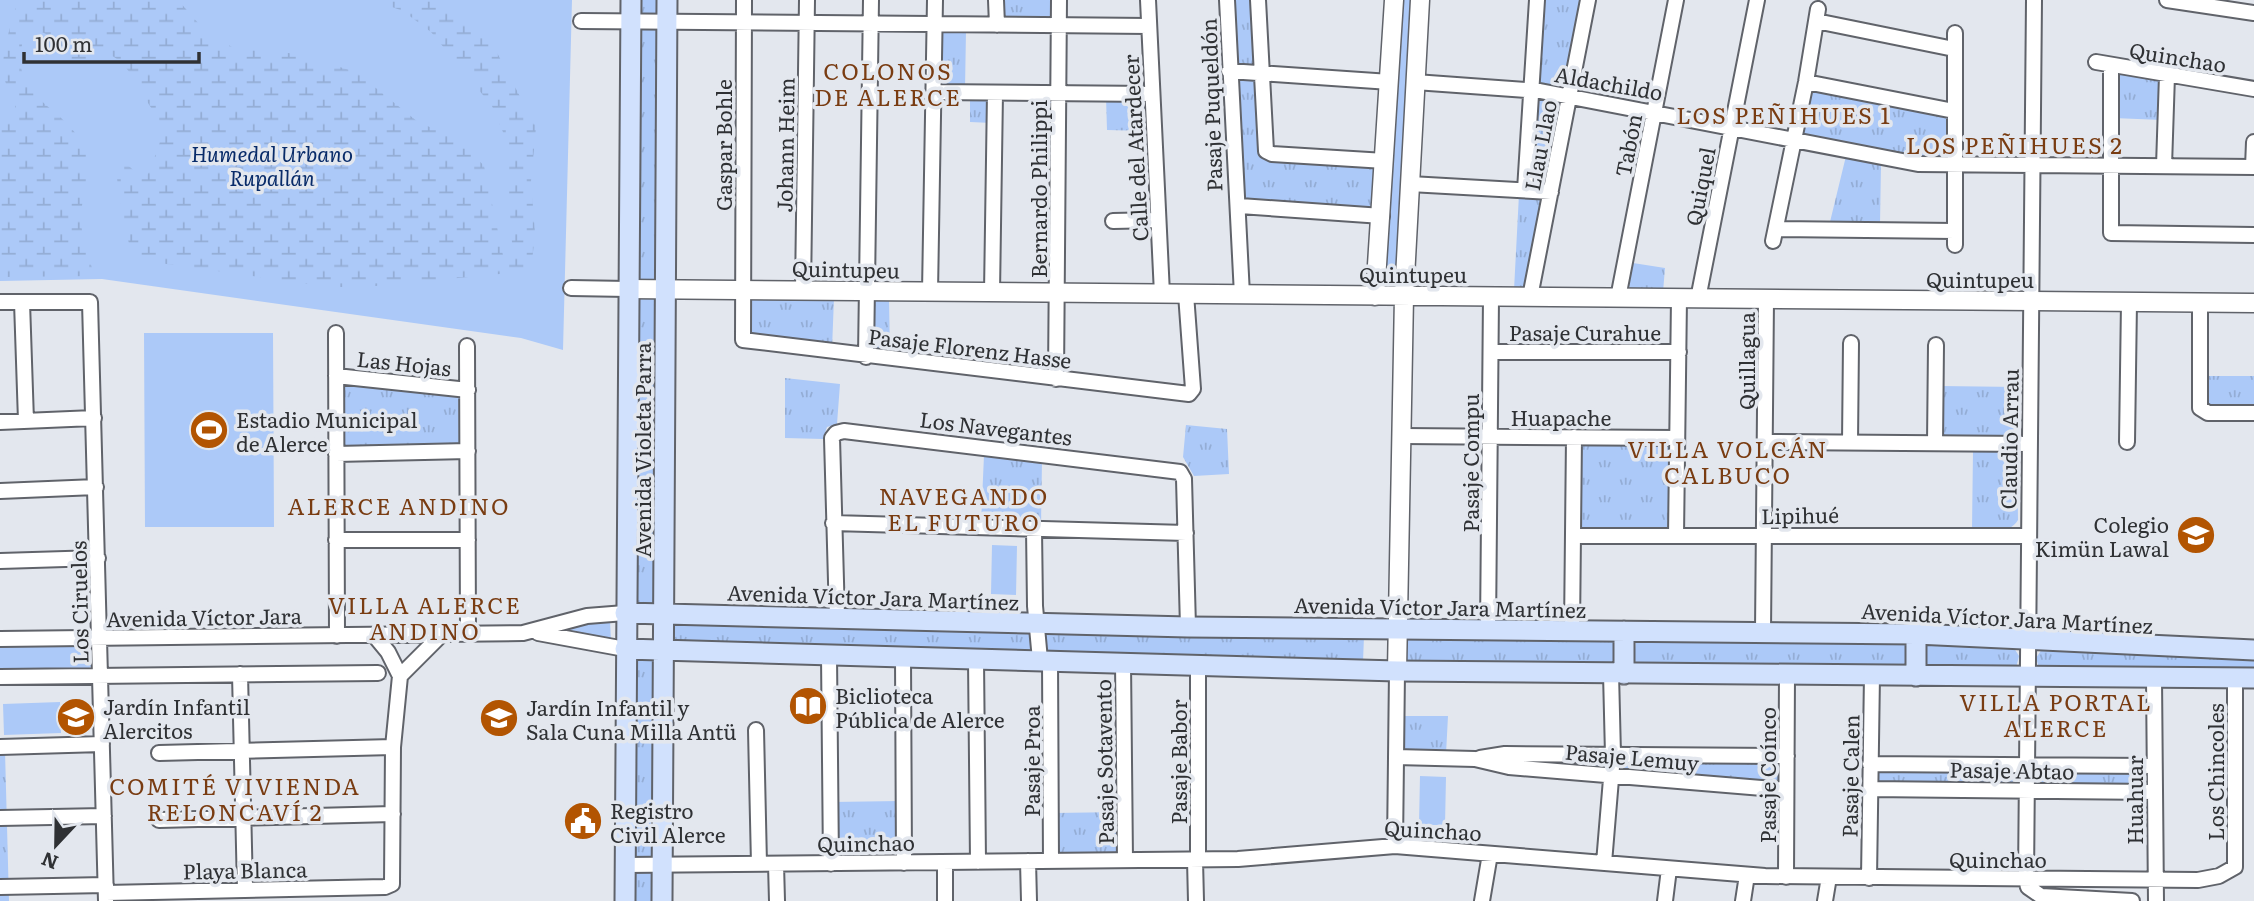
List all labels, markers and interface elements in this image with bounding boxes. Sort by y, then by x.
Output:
street label: Pasaje Puqueldón [1191,18,1229,192]
scale bar [24,21,200,65]
text: 100 m [35,27,92,58]
street label: Quinchao [2127,33,2229,79]
district label: COLONOS DE ALERCE [814,53,962,113]
street label: Calle del Atardecer [1114,54,1154,242]
street label: Aldachildo [1552,57,1666,107]
street label: Johann Heim [767,77,801,213]
street label: Gaspar Bohle [707,79,738,211]
street label: Llau Llao [1515,97,1563,193]
district label: LOS PEÑIHUES 1 [1676,97,1892,131]
street label: Bernardo Philippi [1022,100,1053,278]
street label: Tabón [1606,111,1648,179]
district label: LOS PEÑIHUES 2 [1906,127,2124,161]
park label: Humedal Urbano Rupallán [191,137,353,192]
street label: Quiquel [1676,144,1722,228]
street label: Quintupeu [792,252,900,284]
street label: Quintupeu [1359,258,1467,289]
street label: Quintupeu [1926,263,2034,294]
street label: Quillagua [1730,311,1761,410]
street label: Pasaje Curahue [1509,316,1661,347]
street label: Pasaje Florenz Hasse [867,319,1074,375]
street label: Avenida Violeta Parra [626,341,657,558]
street label: Las Hojas [355,342,453,382]
street label: Claudio Arrau [1991,368,2025,510]
street label: Pasaje Compu [1454,394,1485,532]
street label: Huapache [1511,401,1611,432]
street label: Los Navegantes [918,402,1074,452]
place label: Estadio Municipal de Alerce [236,403,417,458]
sports icon: Estadio Municipal de Alerce [188,409,230,451]
district label: VILLA VOLCÁN CALBUCO [1627,431,1829,491]
district label: NAVEGANDO EL FUTURO [879,478,1049,538]
district label: ALERCE ANDINO [288,488,510,522]
street label: Lipihué [1761,498,1839,530]
place label: Colegio Kimün Lawal [2035,508,2169,563]
school or university icon: Colegio Kimün Lawal [2175,514,2217,556]
street label: Los Ciruelos [61,540,95,664]
street label: Avenida Víctor Jara Martínez [727,575,1019,617]
district label: VILLA ALERCE ANDINO [328,587,522,647]
street label: Avenida Víctor Jara Martínez [1294,588,1586,624]
street label: Avenida Víctor Jara Martínez [1860,594,2154,640]
street label: Avenida Víctor Jara [106,599,303,633]
place label: Biclioteca Pública de Alerce [835,679,1005,734]
street label: Pasaje Sotavento [1086,679,1120,845]
district label: VILLA PORTAL ALERCE [1959,684,2153,744]
library icon: Biclioteca Pública de Alerce [787,685,829,727]
place label: Jardín Infantil Alercitos [103,690,250,745]
place label: Jardín Infantil y Sala Cuna Milla Antü [526,691,737,746]
school or university icon: Jardín Infantil Alercitos [55,696,97,738]
school or university icon: Jardín Infantil y Sala Cuna Milla Antü [478,697,520,739]
street label: Pasaje Babor [1162,699,1193,825]
street label: Los Chincoles [2199,703,2230,841]
street label: Pasaje Proa [1015,704,1046,817]
street label: Pasaje Coínco [1751,707,1782,843]
street label: Pasaje Calen [1832,714,1866,838]
street label: Pasaje Lemuy [1564,735,1701,777]
street label: Pasaje Abtao [1949,752,2075,786]
street label: Huahuar [2118,755,2149,845]
district label: COMITÉ VIVIENDA RELONCAVÍ 2 [109,768,361,828]
place label: Registro Civil Alerce [610,794,726,849]
public building icon: Registro Civil Alerce [562,800,604,842]
north arrow [21,810,91,880]
street label: Quinchao [1383,811,1483,847]
street label: Quinchao [817,826,915,858]
street label: Quinchao [1949,843,2047,874]
text: N [37,846,62,878]
street label: Playa Blanca [182,852,308,886]

